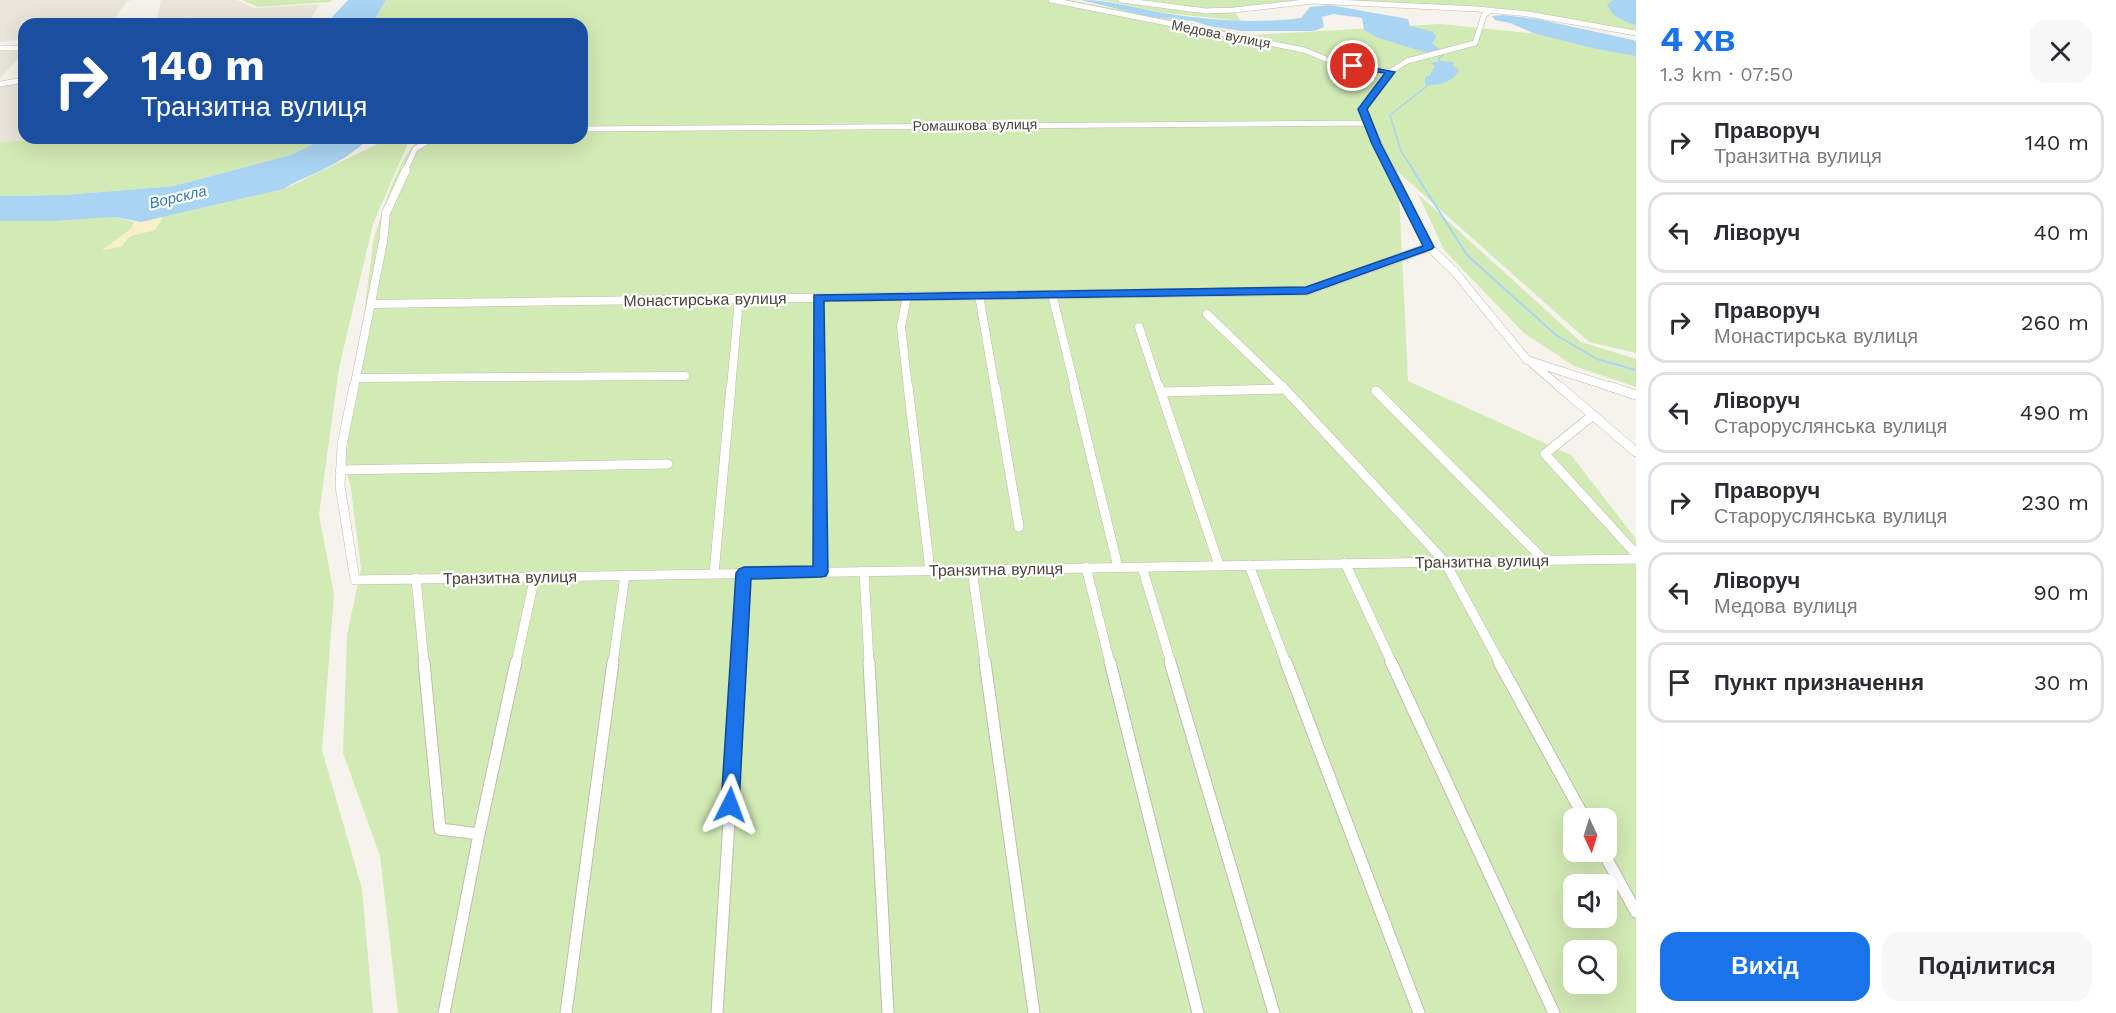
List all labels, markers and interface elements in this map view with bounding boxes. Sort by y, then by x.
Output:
street label: Медова вулиця [1170,17,1272,51]
text: 4 хв [1660,18,1736,60]
button: close [2029,20,2092,83]
pin [1327,40,1378,91]
text: 140 m [141,41,265,90]
icon: right [42,42,120,120]
icon: arrive [1336,49,1369,82]
text: 1.3 km · 07:50 [1660,62,1793,86]
text: Транзитна вулиця [141,91,367,123]
street label: Ромашкова вулиця [913,116,1037,134]
text: Праворуч [1714,118,1820,143]
icon: right [1663,126,1696,159]
text: 140 m [2025,130,2089,155]
text: Транзитна вулиця [1714,144,1882,168]
water label: Ворскла [148,182,208,212]
icon: left [1663,216,1696,249]
text: Ліворуч [1714,220,1800,245]
text: 40 m [2033,220,2089,245]
street label: Монастирська вулиця [623,289,787,310]
text: Праворуч [1714,298,1820,323]
icon: right [1663,306,1696,339]
text: 260 m [2021,310,2089,335]
text: Монастирська вулиця [1714,324,1918,348]
text: Ліворуч [1714,388,1800,413]
icon: left [1663,396,1696,429]
text: 490 m [2020,400,2089,425]
text: Староруслянська вулиця [1714,414,1947,438]
text: Праворуч [1714,478,1820,503]
icon: right [1663,486,1696,519]
text: 230 m [2021,490,2089,515]
text: Староруслянська вулиця [1714,504,1947,528]
street label: Транзитна вулиця [1415,551,1549,572]
street label: Транзитна вулиця [929,559,1063,580]
street label: Транзитна вулиця [443,567,577,588]
text: Ліворуч [1714,568,1800,593]
icon: left [1663,576,1696,609]
text: 90 m [2033,580,2089,605]
text: Медова вулиця [1714,594,1858,618]
icon: arrive [1663,666,1696,699]
text: Пункт призначення [1714,670,1924,695]
text: 30 m [2034,670,2089,695]
position arrow [698,773,762,837]
north arrow [1563,808,1617,862]
map controls [1563,808,1617,994]
button: sound [1563,874,1617,928]
button: Вихід [1660,932,1870,1001]
button: Поділитися [1882,932,2092,1001]
button: search [1563,940,1617,994]

